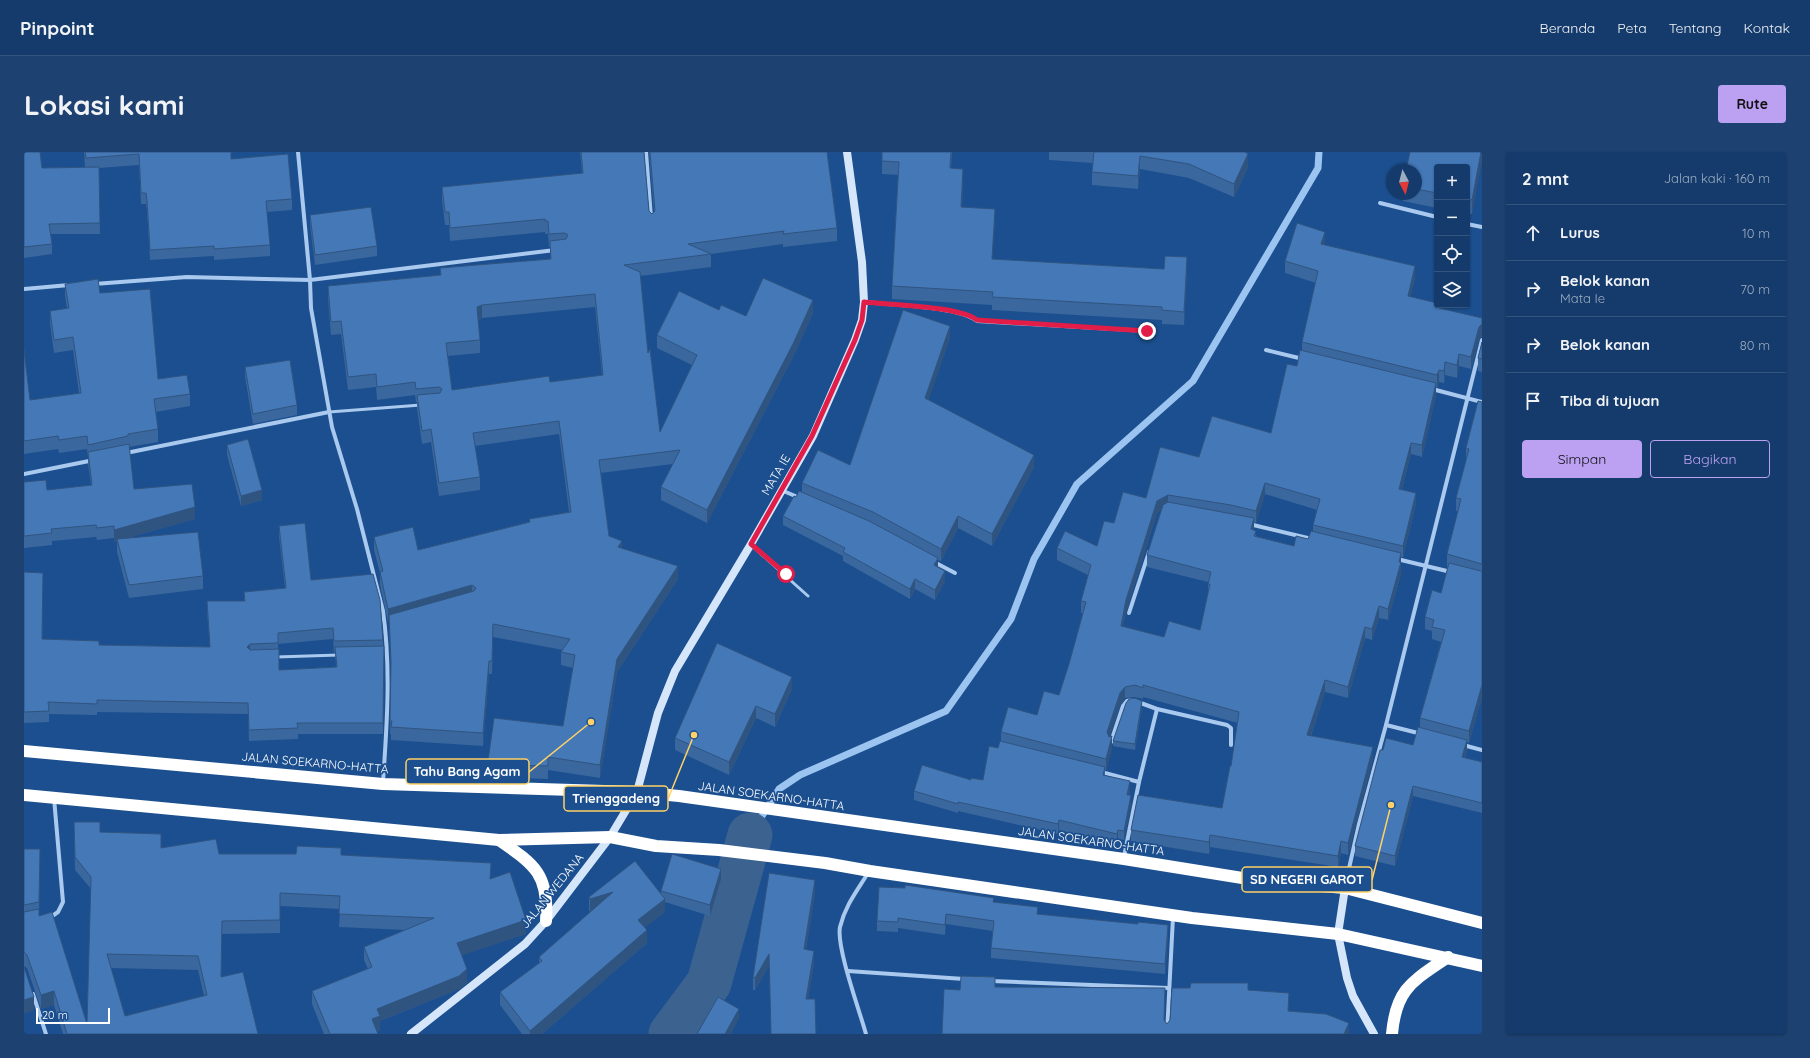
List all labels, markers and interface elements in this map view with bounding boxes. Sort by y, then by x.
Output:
text: Pinpoint [20,16,95,40]
text: Beranda [1540,19,1595,37]
text: Peta [1617,19,1647,37]
text: Tentang [1669,19,1722,37]
text: Kontak [1744,19,1790,37]
button: Rute [1718,85,1786,123]
text: Lokasi kami [24,87,184,122]
north arrow [1386,164,1422,200]
map controls [1434,164,1470,308]
button: + [1434,164,1470,200]
text: 2 mnt [1522,168,1569,189]
text: Jalan kaki · 160 m [1664,170,1770,186]
button: − [1434,200,1470,236]
icon: ahead [1522,222,1544,244]
text: Lurus [1560,223,1600,242]
text: 10 m [1742,225,1770,241]
button: locate [1434,236,1470,272]
text: Belok kanan [1560,271,1650,290]
button: layers [1434,272,1470,308]
icon: right [1522,278,1544,300]
text: 70 m [1740,281,1770,297]
text: Mata Ie [1560,290,1605,306]
route end [1138,322,1156,340]
icon: right [1522,334,1544,356]
text: Belok kanan [1560,335,1650,354]
text: 80 m [1740,337,1770,353]
icon: arrive [1522,390,1544,412]
text: Tiba di tujuan [1560,391,1659,410]
button: Simpan [1522,440,1642,478]
button: Bagikan [1650,440,1770,478]
street label: MATA IE [758,452,793,498]
route start [777,565,795,583]
street label: JALAN SOEKARNO-HATTA [241,749,389,776]
callout: Tahu Bang Agam [406,759,529,784]
text: Tahu Bang Agam [414,763,520,779]
street label: JALAN SOEKARNO-HATTA [697,778,845,813]
callout: Trienggadeng [564,786,668,811]
text: Trienggadeng [572,790,660,806]
street label: JALAN SOEKARNO-HATTA [1017,823,1165,858]
street label: JALAN WEDANA [517,850,586,931]
callout: SD NEGERI GAROT [1242,867,1372,892]
text: SD NEGERI GAROT [1250,871,1364,887]
scale bar [36,1006,110,1025]
text: 20 m [42,1008,68,1022]

